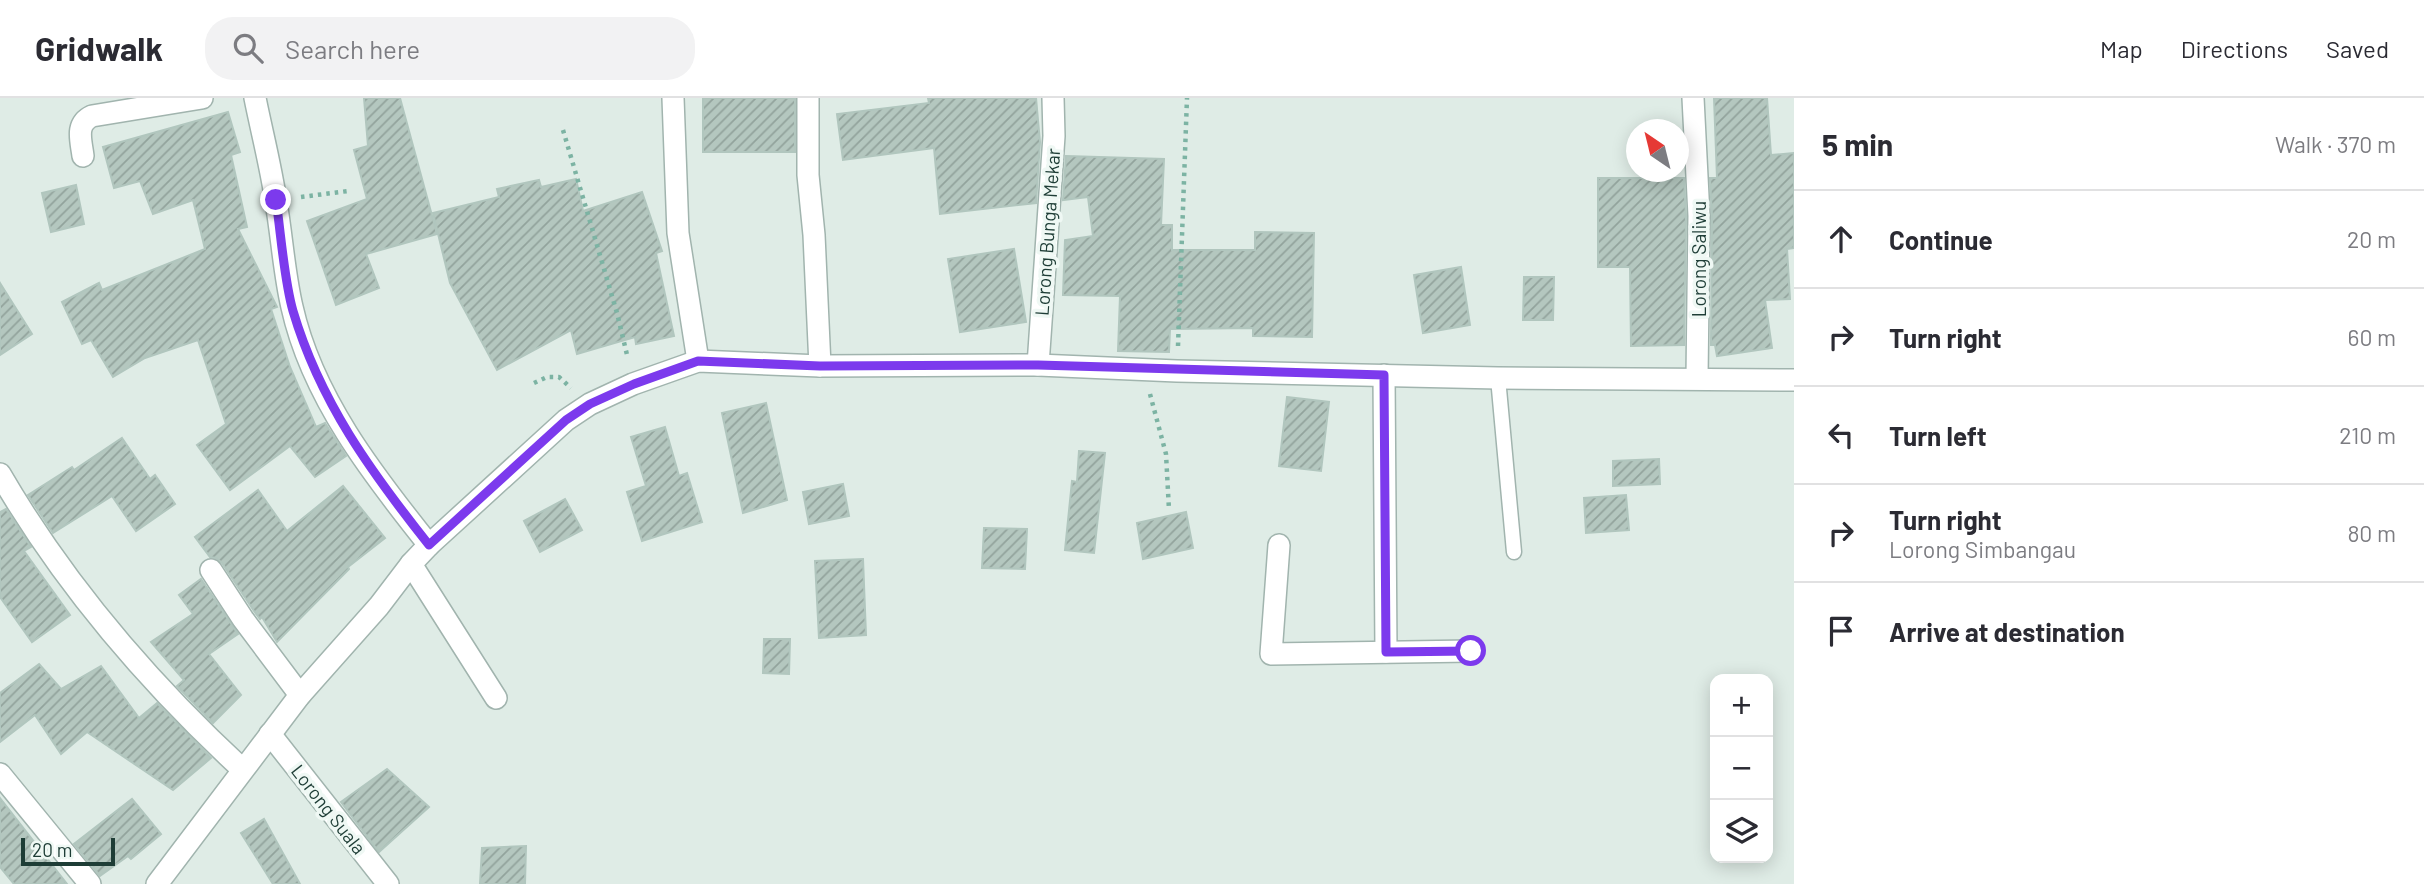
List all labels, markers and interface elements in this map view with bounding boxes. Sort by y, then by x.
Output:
search box [205,17,695,80]
text: Gridwalk [35,28,163,68]
icon: search [229,29,267,67]
text: Search here [285,33,420,64]
text: Map [2100,34,2143,63]
text: Directions [2181,34,2288,63]
text: Saved [2326,34,2389,63]
north arrow [1626,119,1689,182]
text: 5 min [1822,126,1893,162]
text: Walk · 370 m [2275,130,2396,158]
street label: Lorong Bunga Mekar [1030,147,1064,317]
route end [260,184,291,215]
street label: Lorong Saliwu [1687,201,1710,317]
icon: ahead [1822,220,1860,258]
text: Continue [1889,224,1993,255]
text: 20 m [2347,225,2396,253]
icon: right [1822,318,1860,356]
text: Turn right [1889,322,2002,353]
text: 60 m [2348,323,2396,351]
icon: left [1822,416,1860,454]
text: Turn left [1889,420,1987,451]
text: 210 m [2339,421,2396,449]
text: Turn right [1889,504,2002,535]
icon: right [1822,514,1860,552]
text: 80 m [2347,519,2396,547]
text: Lorong Simbangau [1889,535,2076,563]
icon: arrive [1822,612,1860,650]
text: Arrive at destination [1889,616,2125,647]
route start [1455,635,1486,666]
map controls [1710,674,1773,863]
button: + [1710,674,1773,737]
button: − [1710,737,1773,800]
street label: Lorong Suala [287,760,371,858]
button: layers [1710,800,1773,863]
scale bar [21,835,116,867]
text: 20 m [32,838,72,861]

